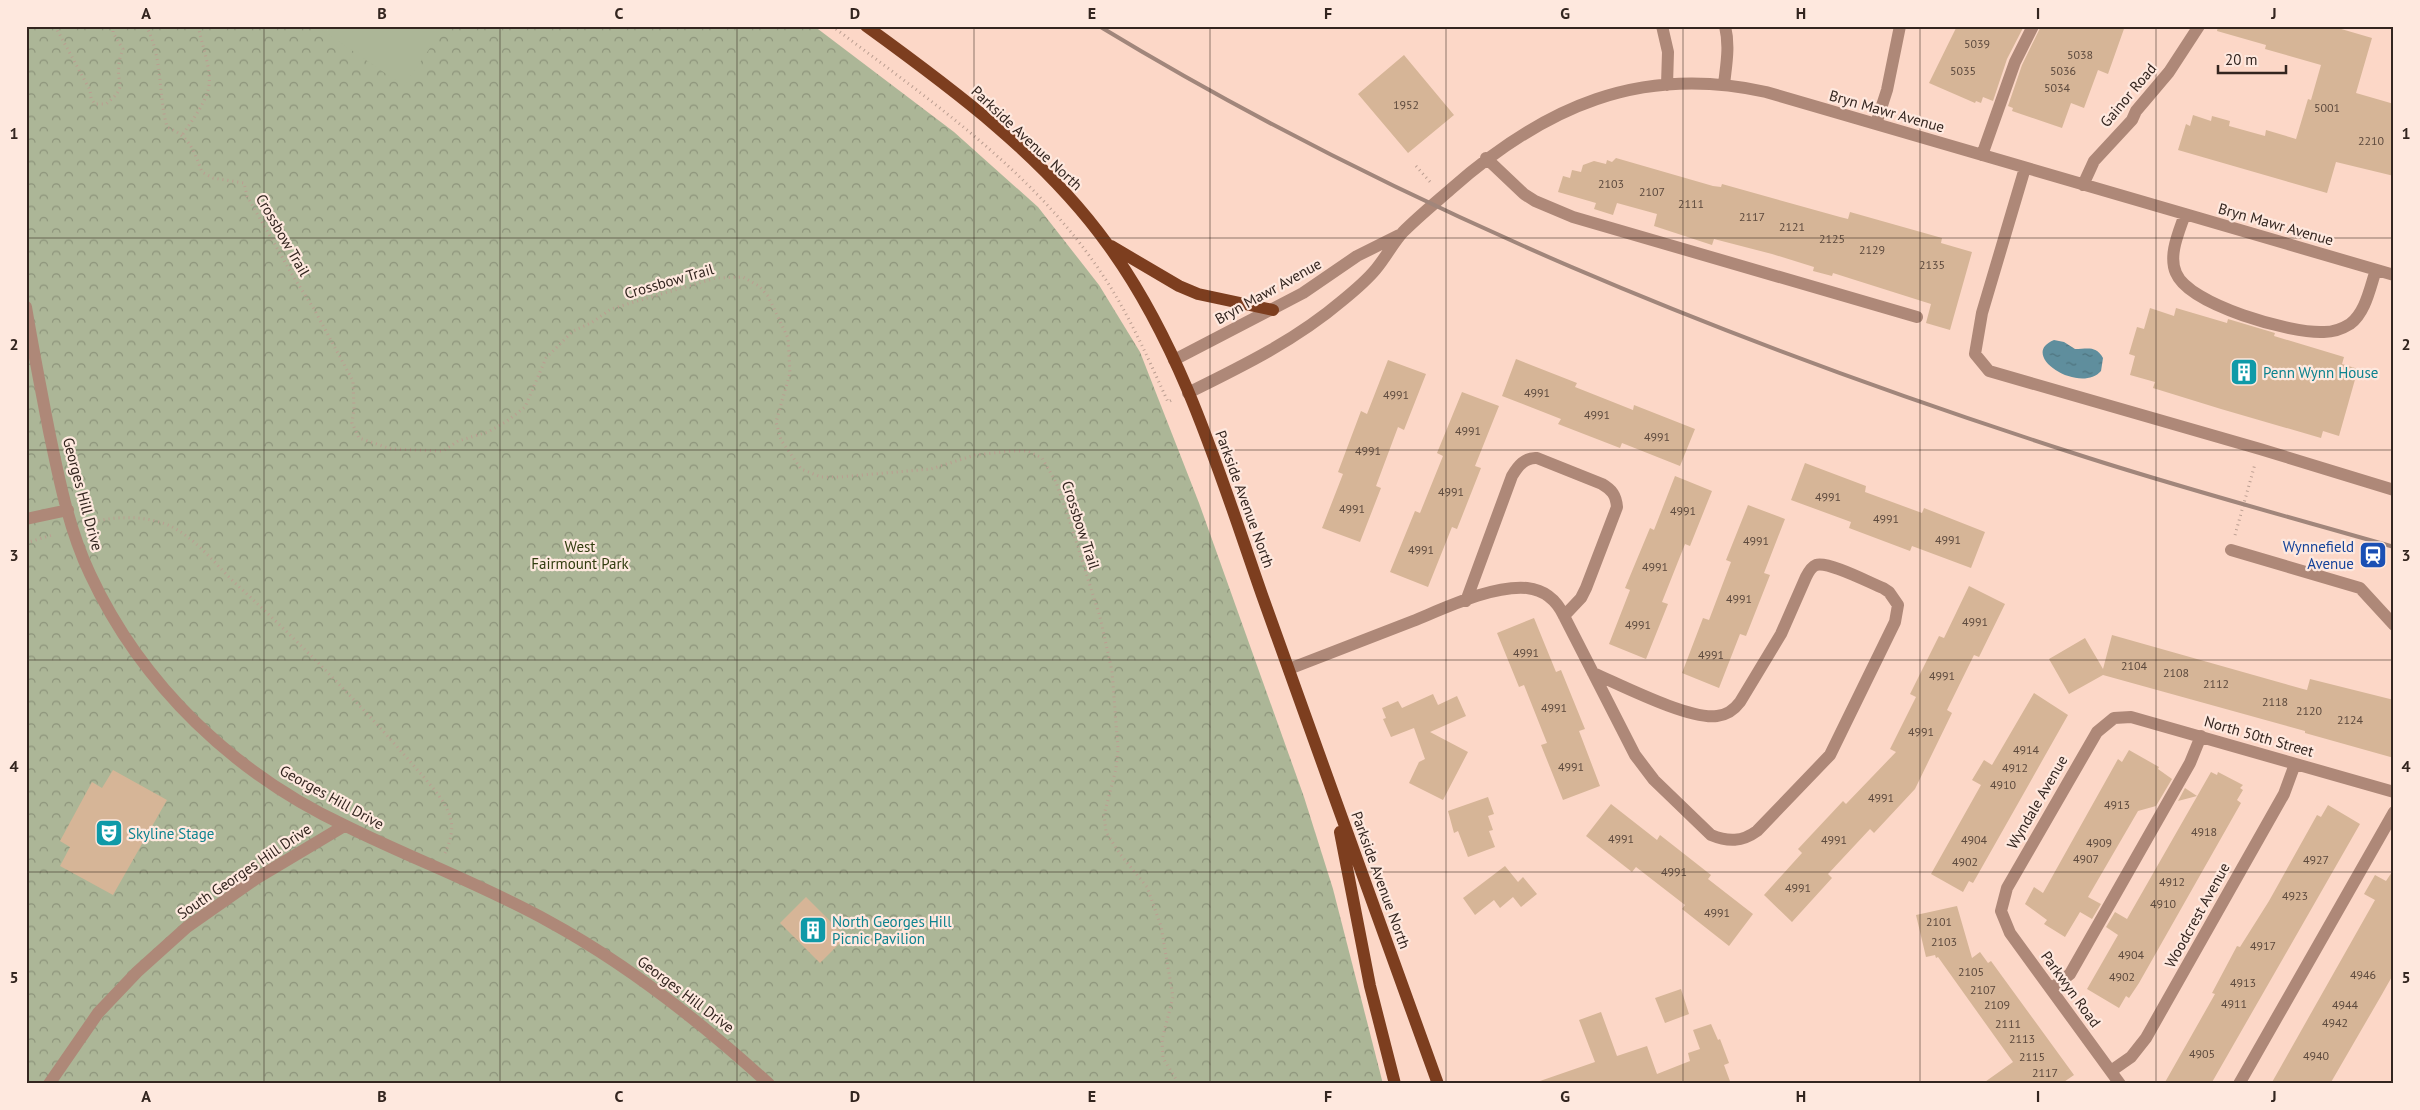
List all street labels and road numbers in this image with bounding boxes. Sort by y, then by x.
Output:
street label: Gainor Road [2096,59,2160,131]
street label: Parkside Avenue North [968,82,1086,194]
street label: Bryn Mawr Avenue [1827,85,1947,137]
street label: Crossbow Trail [252,190,315,280]
street label: Bryn Mawr Avenue [2216,198,2336,250]
street label: Bryn Mawr Avenue [1211,254,1325,328]
street label: Crossbow Trail [622,259,716,303]
street label: Parkside Avenue North [1211,428,1279,570]
street label: Georges Hill Drive [59,435,107,553]
street label: Crossbow Trail [1058,478,1104,572]
street label: North 50th Street [2202,711,2316,761]
street label: Wyndale Avenue [2002,752,2072,852]
street label: Georges Hill Drive [277,761,387,833]
street label: Parkside Avenue North [1347,809,1415,951]
street label: South Georges Hill Drive [173,819,315,923]
street label: Woodcrest Avenue [2160,859,2234,971]
street label: Parkwyn Road [2037,947,2105,1031]
street label: Georges Hill Drive [634,951,738,1037]

